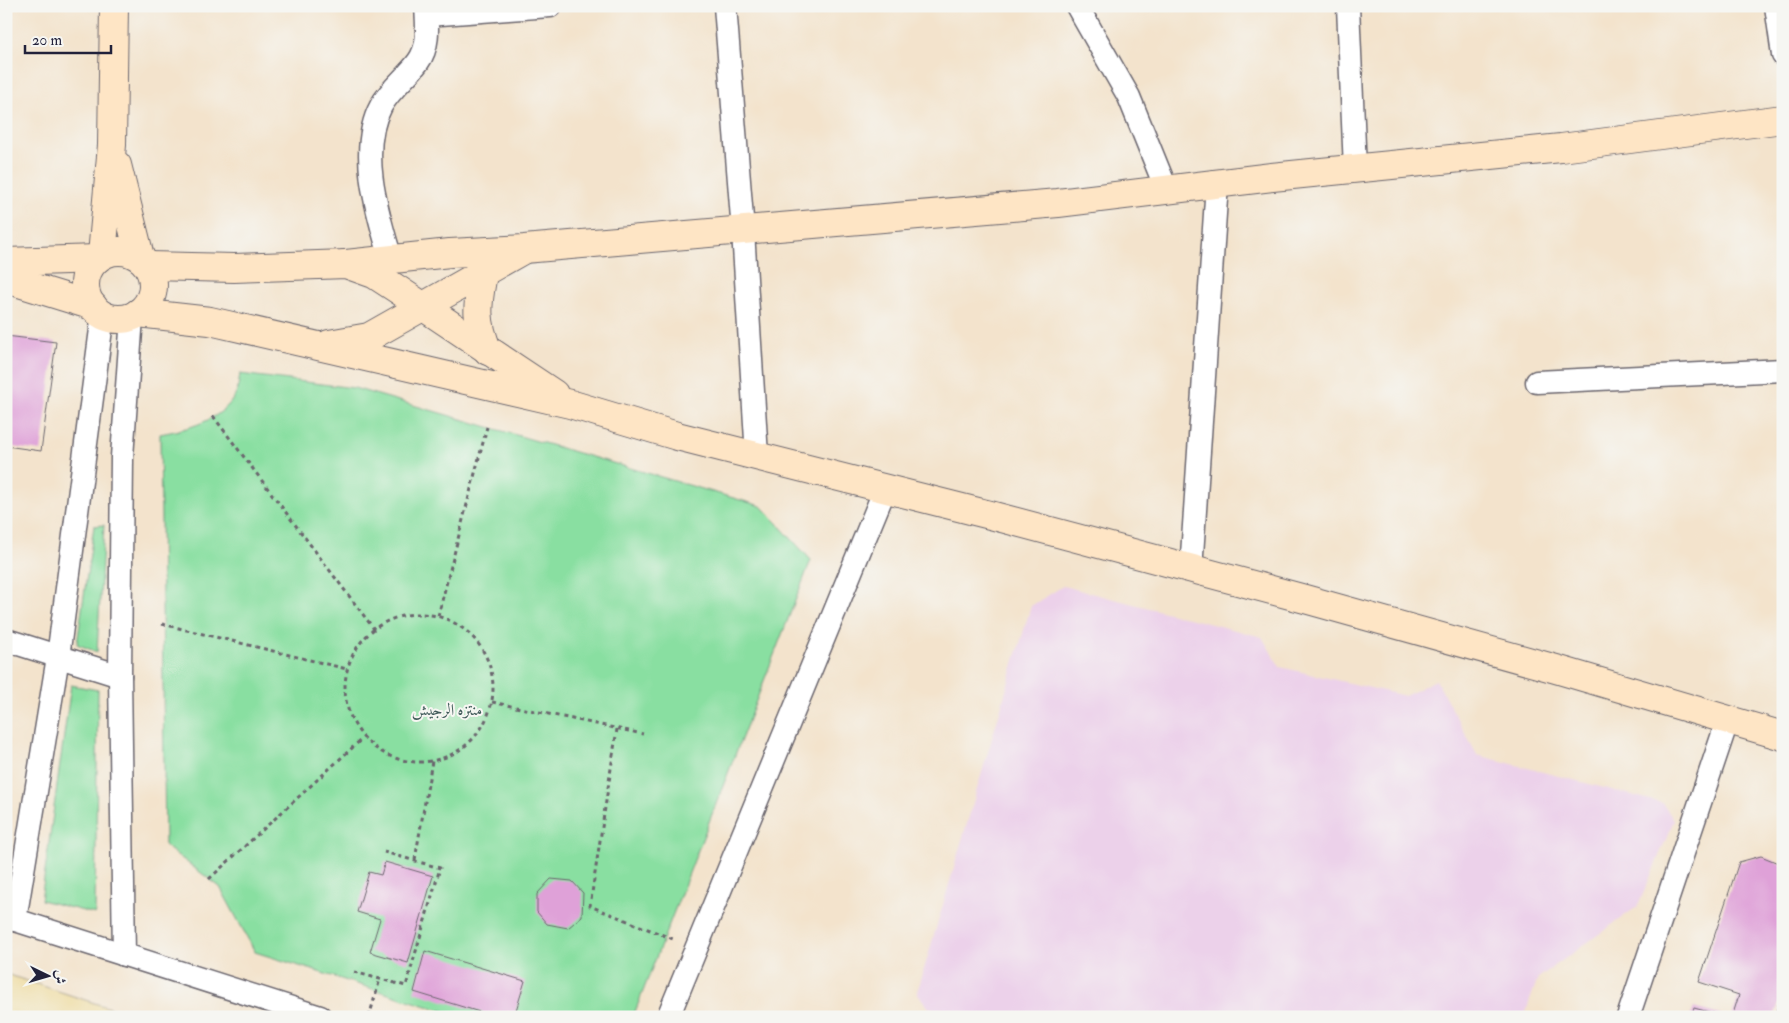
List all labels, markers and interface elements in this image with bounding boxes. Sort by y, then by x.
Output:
scale bar [25,22,111,54]
text: 20 m [32,31,62,50]
park label: منتزه الرجيش [412,700,482,720]
north arrow [22,950,72,1000]
text: ش [51,969,70,985]

